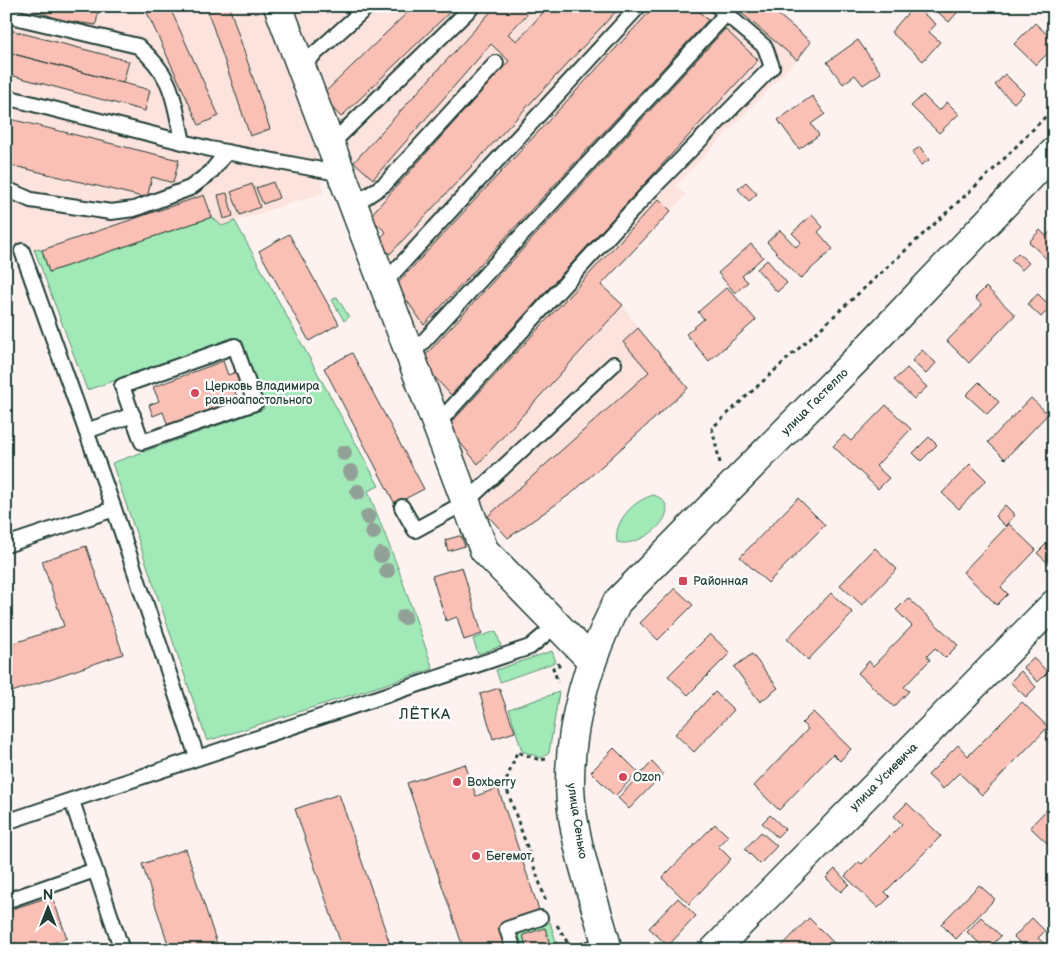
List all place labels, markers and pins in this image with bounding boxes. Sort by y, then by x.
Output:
place label: Церковь Владимира равноапостольного [205,379,320,408]
marker: Церковь Владимира равноапостольного [189,387,201,399]
place label: Районная [693,574,748,589]
marker: Районная [677,575,689,587]
place label: Ozon [633,770,661,785]
marker: Ozon [617,771,629,783]
place label: Boxberry [467,775,516,790]
marker: Boxberry [451,776,463,788]
place label: Бегемот [486,849,532,864]
marker: Бегемот [470,850,482,862]

